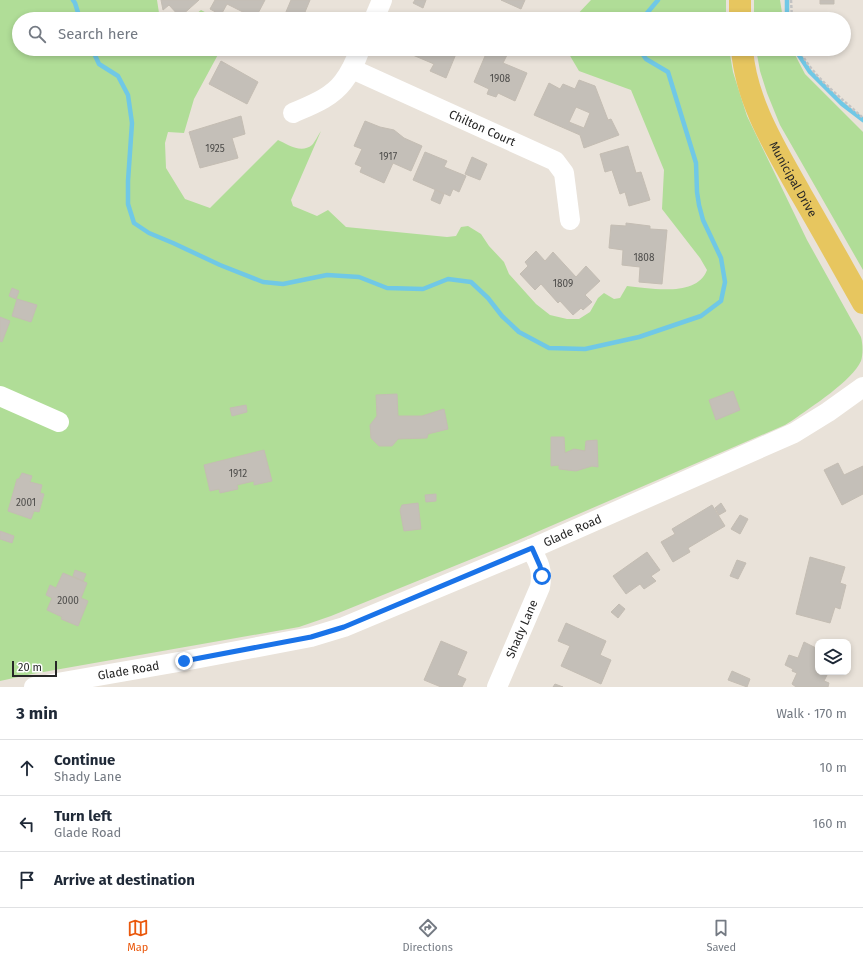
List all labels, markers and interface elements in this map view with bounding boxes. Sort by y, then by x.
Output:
search box [12,12,851,56]
icon: search [26,23,48,45]
text: Search here [58,25,138,43]
house number: 1908 [490,73,511,85]
street label: Chilton Court [447,107,518,149]
street label: Municipal Drive [766,139,820,219]
house number: 1925 [205,143,225,155]
house number: 1917 [379,151,398,163]
house number: 1808 [634,252,655,264]
house number: 1809 [553,278,573,290]
house number: 1912 [229,468,247,480]
house number: 2001 [16,497,36,509]
street label: Glade Road [541,512,604,550]
route start [533,567,551,585]
house number: 2000 [57,595,79,607]
street label: Shady Lane [503,598,541,661]
map controls [815,639,851,675]
button: layers [815,639,851,675]
route end [175,652,193,670]
street label: Glade Road [97,658,160,683]
scale bar [12,659,57,678]
text: 20 m [18,661,42,674]
text: 3 min [16,703,58,724]
text: Walk · 170 m [776,706,847,721]
text: Continue [54,751,115,769]
icon: ahead [16,757,38,779]
text: 10 m [820,760,847,775]
text: Shady Lane [54,769,122,784]
text: Turn left [54,807,112,825]
icon: left [16,813,38,835]
text: 160 m [813,816,847,831]
text: Glade Road [54,825,121,840]
icon: arrive [16,869,38,891]
text: Arrive at destination [54,871,195,889]
tab: Map [127,917,149,954]
tab: Directions [402,917,453,954]
tab: Saved [706,917,736,954]

